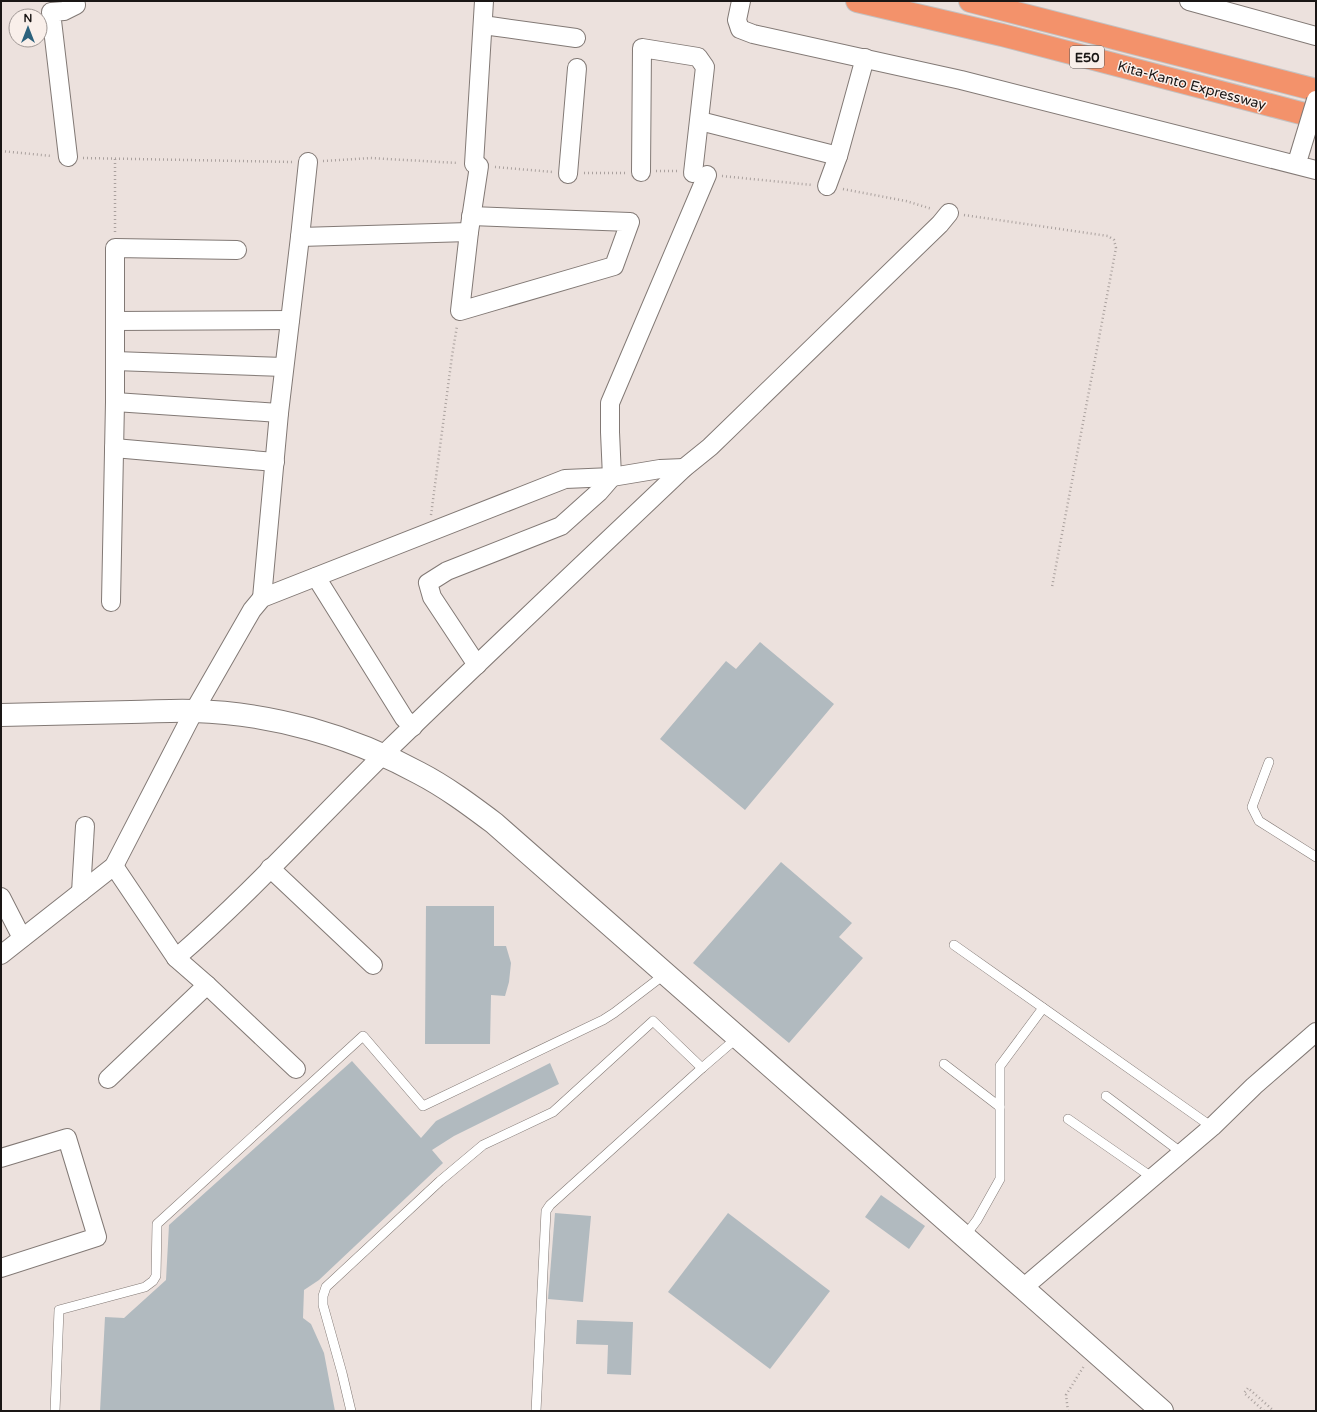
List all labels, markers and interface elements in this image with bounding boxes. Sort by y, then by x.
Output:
north arrow [8,8,48,48]
text: N [24,12,32,25]
road number: E50 [1070,46,1104,68]
street label: Kita-Kanto Expressway [1116,57,1268,114]

